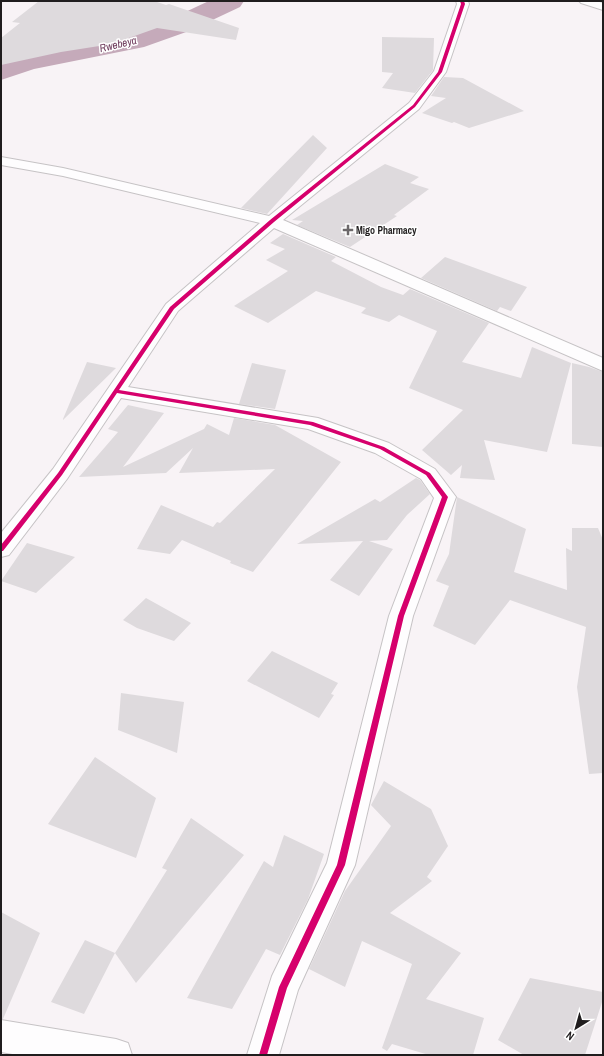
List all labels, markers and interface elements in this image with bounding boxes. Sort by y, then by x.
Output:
water label: Rwebeya [98,33,138,55]
place label: Migo Pharmacy [356,224,417,237]
marker: Migo Pharmacy [343,225,353,235]
north arrow [556,1008,596,1048]
text: N [563,1028,577,1044]

